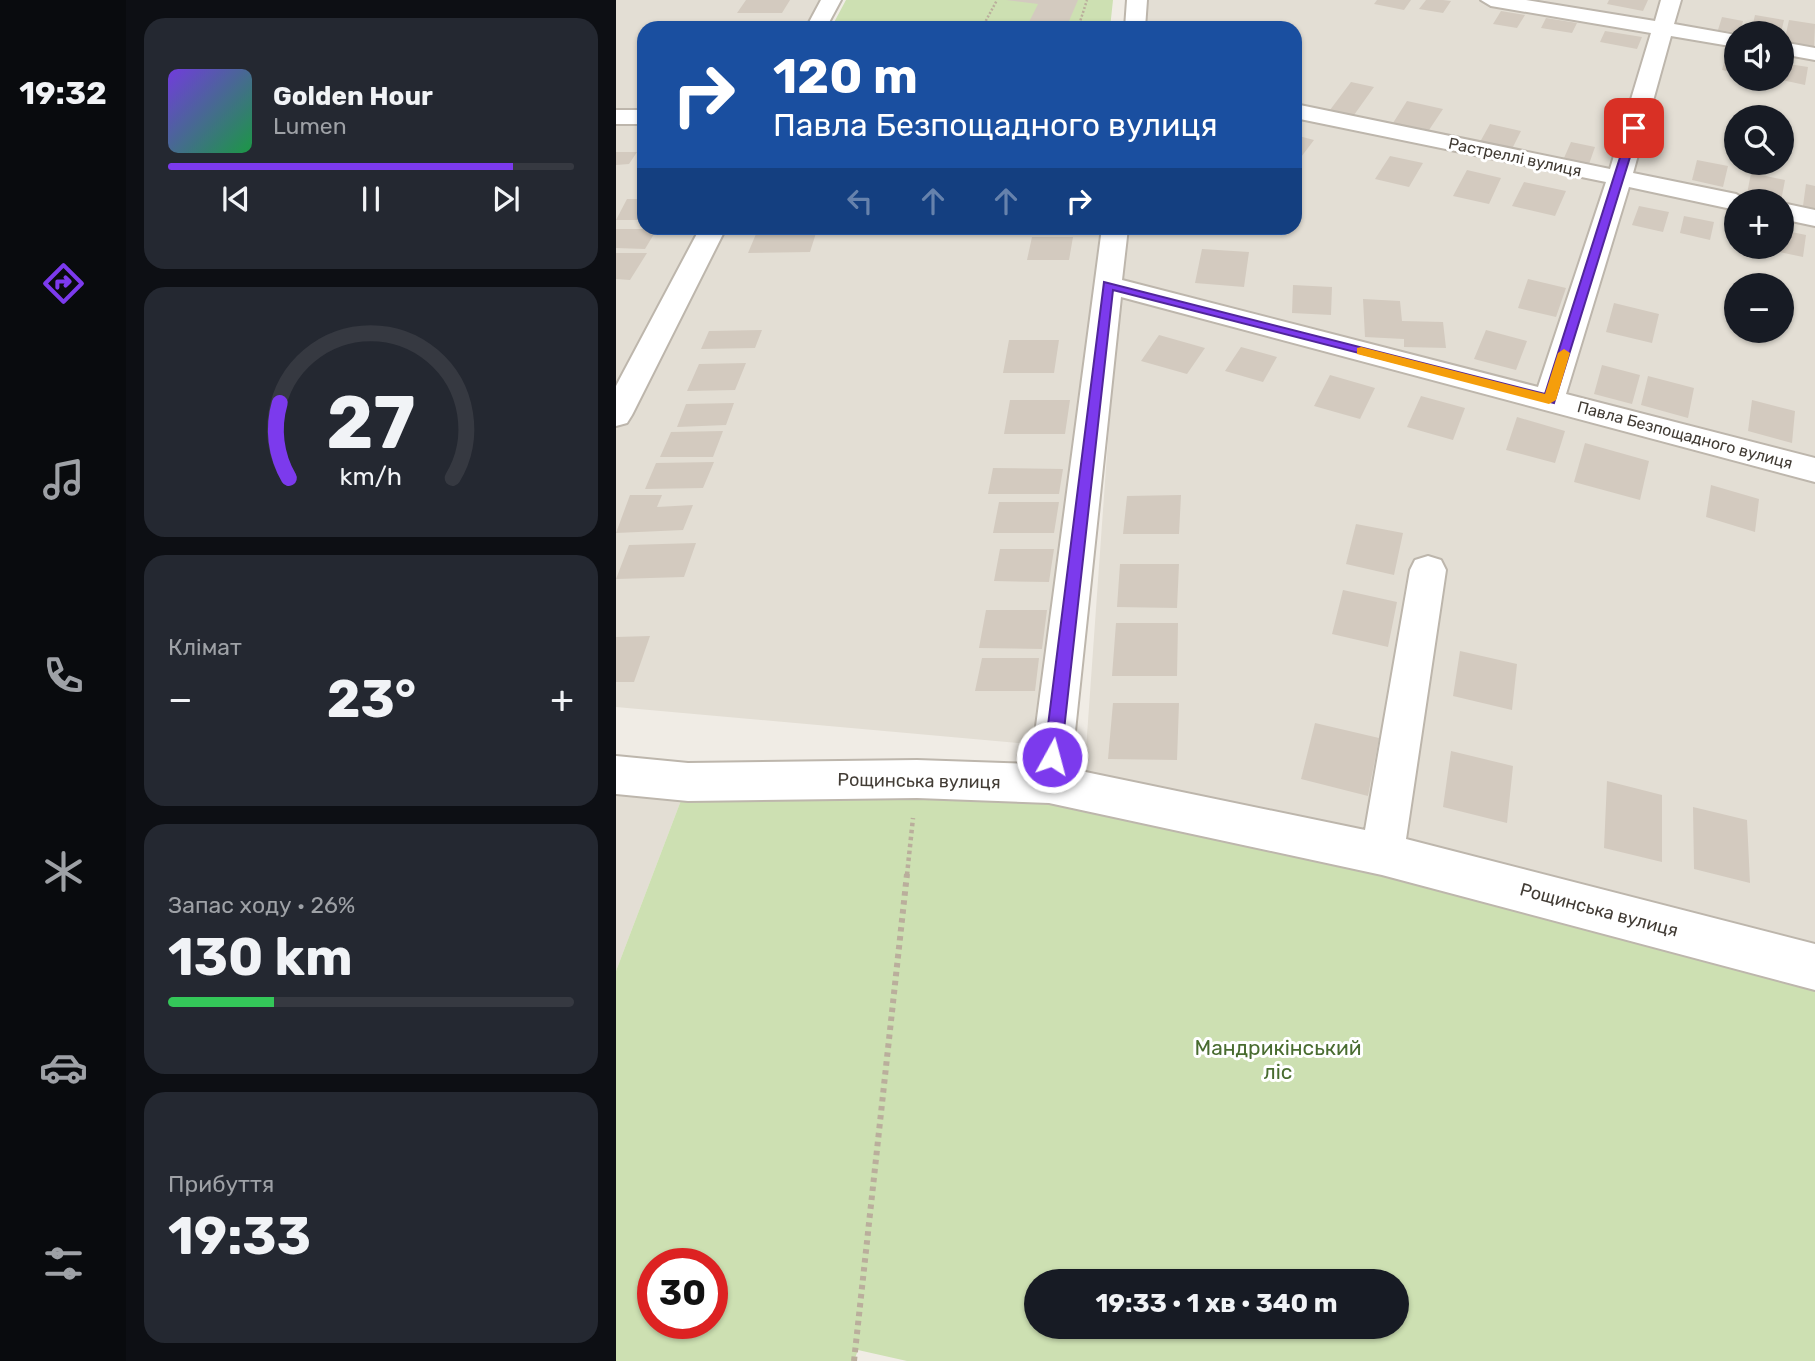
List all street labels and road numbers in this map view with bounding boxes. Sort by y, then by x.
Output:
street label: Растреллі вулиця [1447,134,1583,180]
street label: Павла Безпощадного вулиця [1575,397,1795,473]
street label: Рощинська вулиця [837,769,1001,793]
street label: Рощинська вулиця [1517,878,1681,942]

